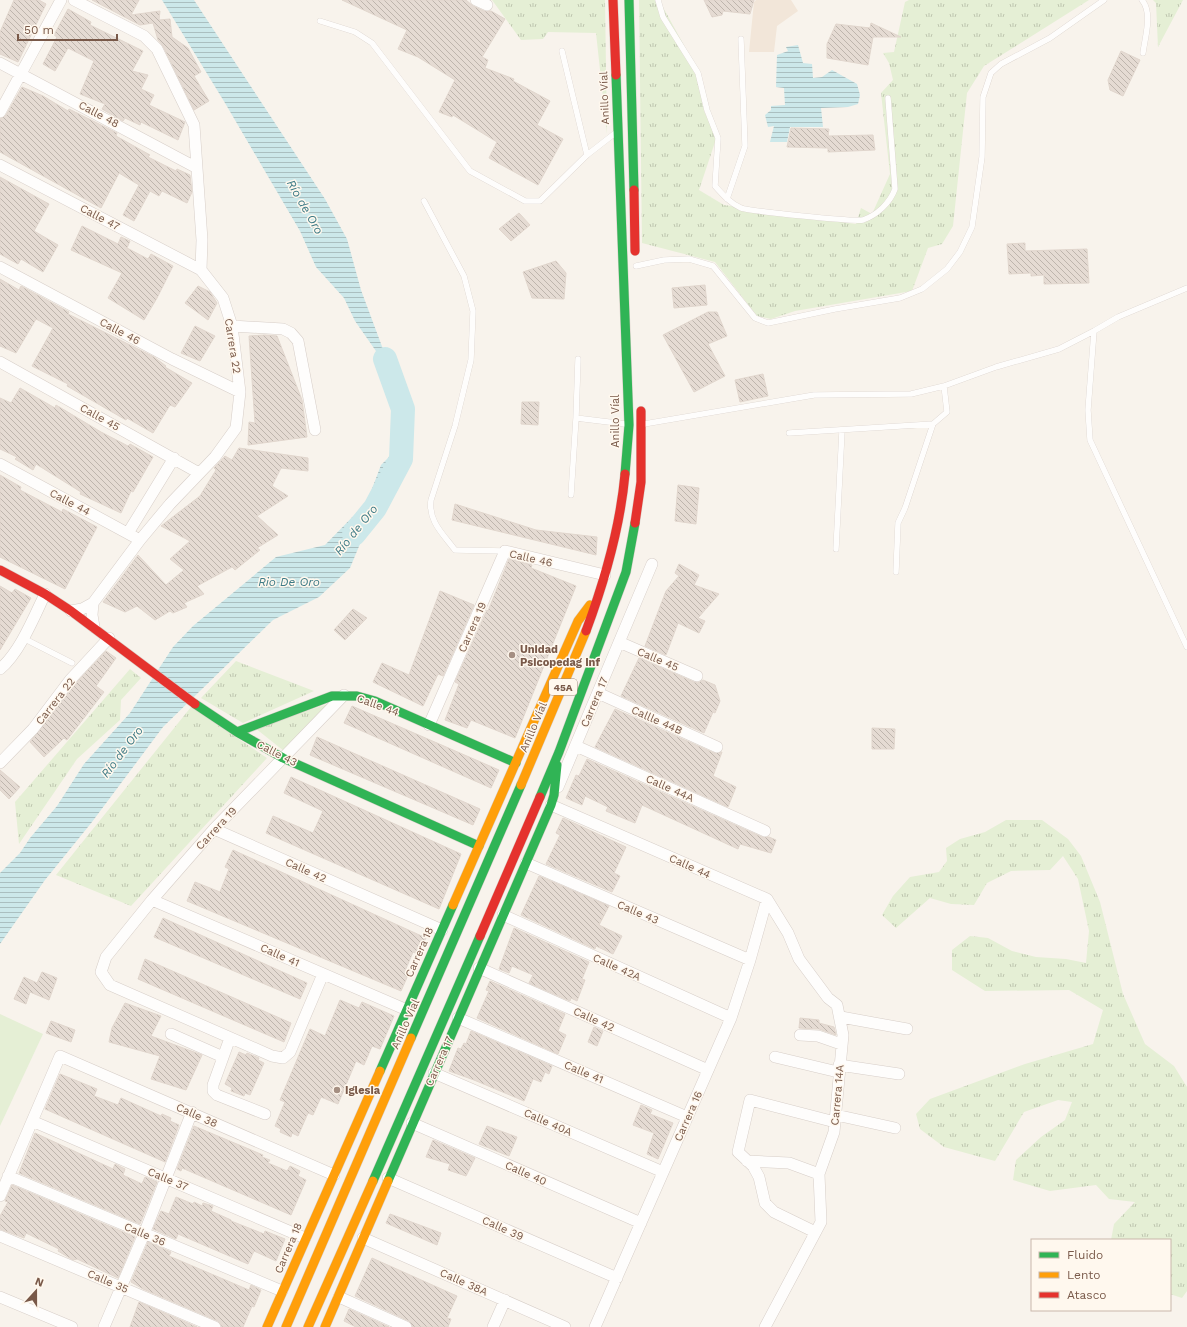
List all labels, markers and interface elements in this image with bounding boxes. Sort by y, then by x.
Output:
scale bar [18,16,117,42]
text: 50 m [24,23,54,37]
street label: Anillo Víal [597,70,612,125]
street label: Calle 48 [76,98,121,131]
water label: Río de Oro [284,177,326,237]
street label: Calle 47 [78,202,122,233]
street label: Calle 46 [97,315,143,348]
street label: Carrera 22 [222,317,243,375]
street label: Anillo Víal [609,394,622,448]
street label: Calle 45 [77,401,122,434]
street label: Calle 44 [47,486,93,519]
water label: Río de Oro [331,502,381,558]
street label: Calle 46 [508,547,554,570]
water label: Rio De Oro [258,575,320,589]
street label: Carrera 19 [456,600,489,654]
place label: Unidad Psicopedag Inf [520,643,600,669]
street label: Calle 45 [635,645,680,674]
marker: Unidad Psicopedag Inf [507,650,517,660]
street label: Carrera 22 [33,675,78,727]
street label: Carrera 17 [578,675,611,729]
road number: 45A [549,679,577,695]
street label: Calle 44 [355,692,401,719]
street label: Anillo Víal [517,700,550,754]
street label: Callle 44B [629,703,684,737]
water label: Río de Oro [98,724,146,780]
street label: Calle 43 [254,738,299,769]
street label: Calle 44A [644,772,696,805]
street label: Carrera 19 [193,804,240,852]
street label: Calle 44 [667,852,713,881]
street label: Calle 42 [283,856,328,885]
street label: Calle 43 [615,898,660,927]
street label: Carrera 18 [403,925,436,979]
street label: Calle 41 [258,941,301,970]
street label: Calle 42A [591,951,643,984]
street label: Anillo Víal [389,997,423,1051]
street label: Calle 42 [571,1005,616,1034]
street label: Carrera 17 [423,1034,456,1088]
street label: Calle 41 [562,1058,605,1087]
street label: Carrera 14A [828,1064,847,1126]
place label: Iglesia [345,1084,381,1097]
marker: Iglesia [332,1085,342,1095]
street label: Carrera 16 [672,1089,705,1143]
street label: Calle 38 [174,1101,220,1130]
street label: Calle 40A [522,1106,574,1139]
street label: Calle 40 [503,1159,549,1188]
street label: Calle 37 [146,1165,190,1194]
street label: Calle 39 [480,1214,526,1243]
street label: Calle 36 [122,1220,168,1249]
street label: Carrera 18 [272,1221,305,1276]
legend [1031,1239,1171,1311]
text: Fluido [1067,1248,1103,1262]
street label: Calle 38A [438,1266,490,1299]
street label: Calle 35 [85,1267,130,1296]
text: Lento [1067,1268,1101,1282]
north arrow [16,1271,56,1311]
text: N [33,1275,46,1290]
text: Atasco [1067,1288,1107,1302]

